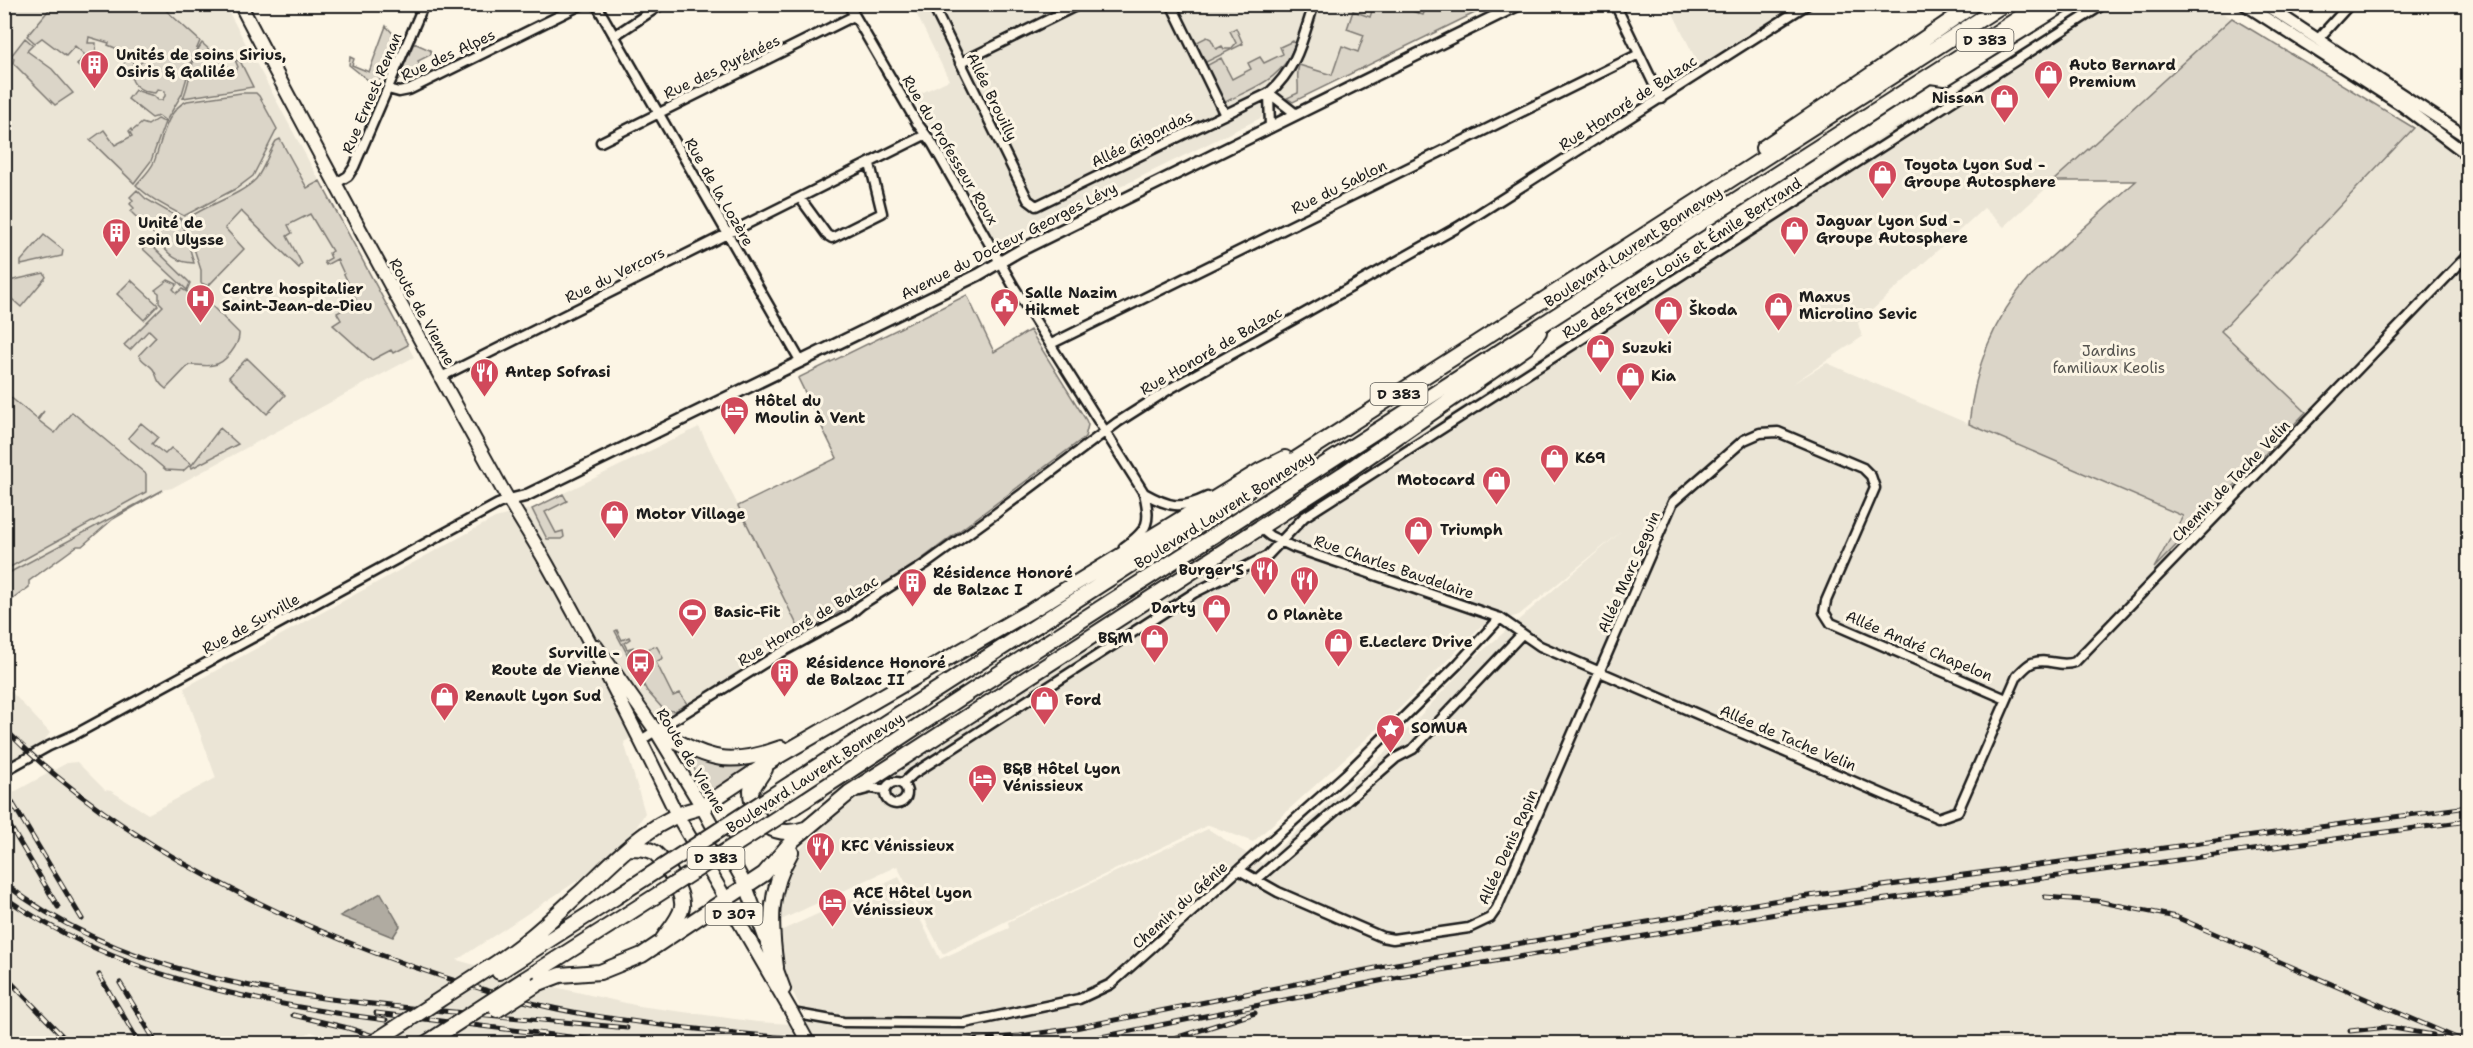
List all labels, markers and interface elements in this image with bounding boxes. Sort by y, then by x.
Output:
street label: Rue des Alpes [398,24,498,86]
street label: Rue Ernest Renan [337,29,407,157]
road number: D 383 [1956,29,2014,51]
street label: Rue des Pyrénées [661,30,783,104]
place label: Unités de soins Sirius, Osiris & Galilée [116,45,286,82]
building icon: Unités de soins Sirius, Osiris & Galilée [79,48,111,90]
street label: Allée Brouilly [962,50,1022,144]
street label: Rue Honoré de Balzac [1555,51,1701,155]
place label: Auto Bernard Premium [2069,55,2176,92]
shop icon: Auto Bernard Premium [2032,58,2064,100]
street label: Rue du Professeur Roux [897,72,1003,229]
shop icon: Nissan [1989,82,2021,124]
place label: Nissan [1932,88,1984,108]
street label: Allée Gigondas [1088,106,1196,172]
street label: Rue de la Lozère [680,134,758,250]
street label: Rue du Sablon [1288,155,1390,219]
place label: Toyota Lyon Sud - Groupe Autosphere [1904,155,2056,192]
shop icon: Toyota Lyon Sud - Groupe Autosphere [1867,158,1899,200]
street label: Rue des Frères Louis et Émile Bertrand [1558,172,1806,343]
street label: Avenue du Docteur Georges Lévy [898,178,1120,304]
street label: Boulevard Laurent Bonnevay [1540,182,1726,312]
place label: Jaguar Lyon Sud - Groupe Autosphere [1816,211,1968,248]
place label: Unité de soin Ulysse [138,213,224,250]
shop icon: Jaguar Lyon Sud - Groupe Autosphere [1779,214,1811,256]
building icon: Unité de soin Ulysse [101,216,133,258]
street label: Rue du Vercors [562,242,668,308]
street label: Route de Vienne [384,255,460,369]
place label: Centre hospitalier Saint-Jean-de-Dieu [222,279,373,316]
hospital icon: Centre hospitalier Saint-Jean-de-Dieu [185,282,217,324]
place label: Salle Nazim Hikmet [1025,283,1117,320]
public building icon: Salle Nazim Hikmet [988,286,1020,328]
place label: Maxus Microlino Sevic [1799,287,1917,324]
shop icon: Maxus Microlino Sevic [1762,290,1794,332]
shop icon: Škoda [1652,294,1684,336]
place label: Škoda [1689,299,1738,320]
street label: Rue Honoré de Balzac [1136,302,1286,400]
shop icon: Suzuki [1585,332,1617,374]
place label: Suzuki [1622,338,1672,358]
park label: Jardins familiaux Keolis [2053,341,2165,378]
restaurant icon: Antep Sofrasi [468,356,500,398]
shop icon: Kia [1614,360,1646,402]
place label: Antep Sofrasi [505,362,611,382]
place label: Kia [1651,366,1677,386]
road number: D 383 [1370,383,1428,405]
place label: Hôtel du Moulin à Vent [755,391,865,428]
hotel icon: Hôtel du Moulin à Vent [718,394,750,436]
street label: Chemin de Tache Velin [2167,416,2295,546]
shop icon: K69 [1538,442,1570,484]
street label: Boulevard Laurent Bonnevay [1130,446,1318,574]
place label: K69 [1575,448,1605,468]
shop icon: Motocard [1480,464,1512,506]
place label: Motocard [1397,470,1475,490]
shop icon: Motor Village [599,498,631,540]
place label: Motor Village [636,504,746,524]
street label: Allée Marc Seguin [1593,508,1665,636]
shop icon: Triumph [1403,514,1435,556]
place label: Triumph [1440,520,1503,540]
street label: Rue Charles Baudelaire [1311,530,1477,604]
restaurant icon: Burger'S [1249,554,1281,596]
place label: Burger'S [1179,560,1244,580]
place label: Résidence Honoré de Balzac I [933,563,1073,600]
restaurant icon: O Planète [1289,564,1321,606]
building icon: Résidence Honoré de Balzac I [896,566,928,608]
street label: Rue Honoré de Balzac [734,571,882,671]
street label: Rue de Surville [199,589,303,659]
shop icon: Darty [1201,592,1233,634]
sports icon: Basic-Fit [677,596,709,638]
place label: Darty [1151,598,1196,618]
place label: Basic-Fit [714,602,781,622]
place label: O Planète [1267,605,1343,625]
street label: Allée André Chapelon [1843,606,1995,686]
shop icon: B&M [1138,622,1170,664]
shop icon: E.Leclerc Drive [1322,626,1354,668]
place label: B&M [1098,628,1134,648]
place label: E.Leclerc Drive [1359,632,1473,652]
place label: Surville - Route de Vienne [491,643,620,680]
bus stop icon: Surville - Route de Vienne [625,646,657,688]
place label: Résidence Honoré de Balzac II [806,653,946,690]
building icon: Résidence Honoré de Balzac II [769,656,801,698]
shop icon: Renault Lyon Sud [428,680,460,722]
shop icon: Ford [1028,684,1060,726]
place label: Renault Lyon Sud [465,686,601,706]
place label: Ford [1065,690,1101,710]
street label: Allée de Tache Velin [1717,700,1859,776]
street label: Route de Vienne [652,705,730,817]
street label: Boulevard Laurent Bonnevay [722,708,908,838]
place icon: SOMUA [1374,712,1406,754]
place label: SOMUA [1411,718,1468,738]
place label: B&B Hôtel Lyon Vénissieux [1003,759,1121,796]
hotel icon: B&B Hôtel Lyon Vénissieux [966,762,998,804]
street label: Allée Denis Papin [1474,786,1542,908]
restaurant icon: KFC Vénissieux [804,830,836,872]
place label: KFC Vénissieux [841,836,955,856]
road number: D 383 [688,847,744,869]
street label: Chemin du Génie [1128,857,1232,953]
place label: ACE Hôtel Lyon Vénissieux [853,883,972,920]
hotel icon: ACE Hôtel Lyon Vénissieux [816,886,848,928]
road number: D 307 [706,903,762,925]

